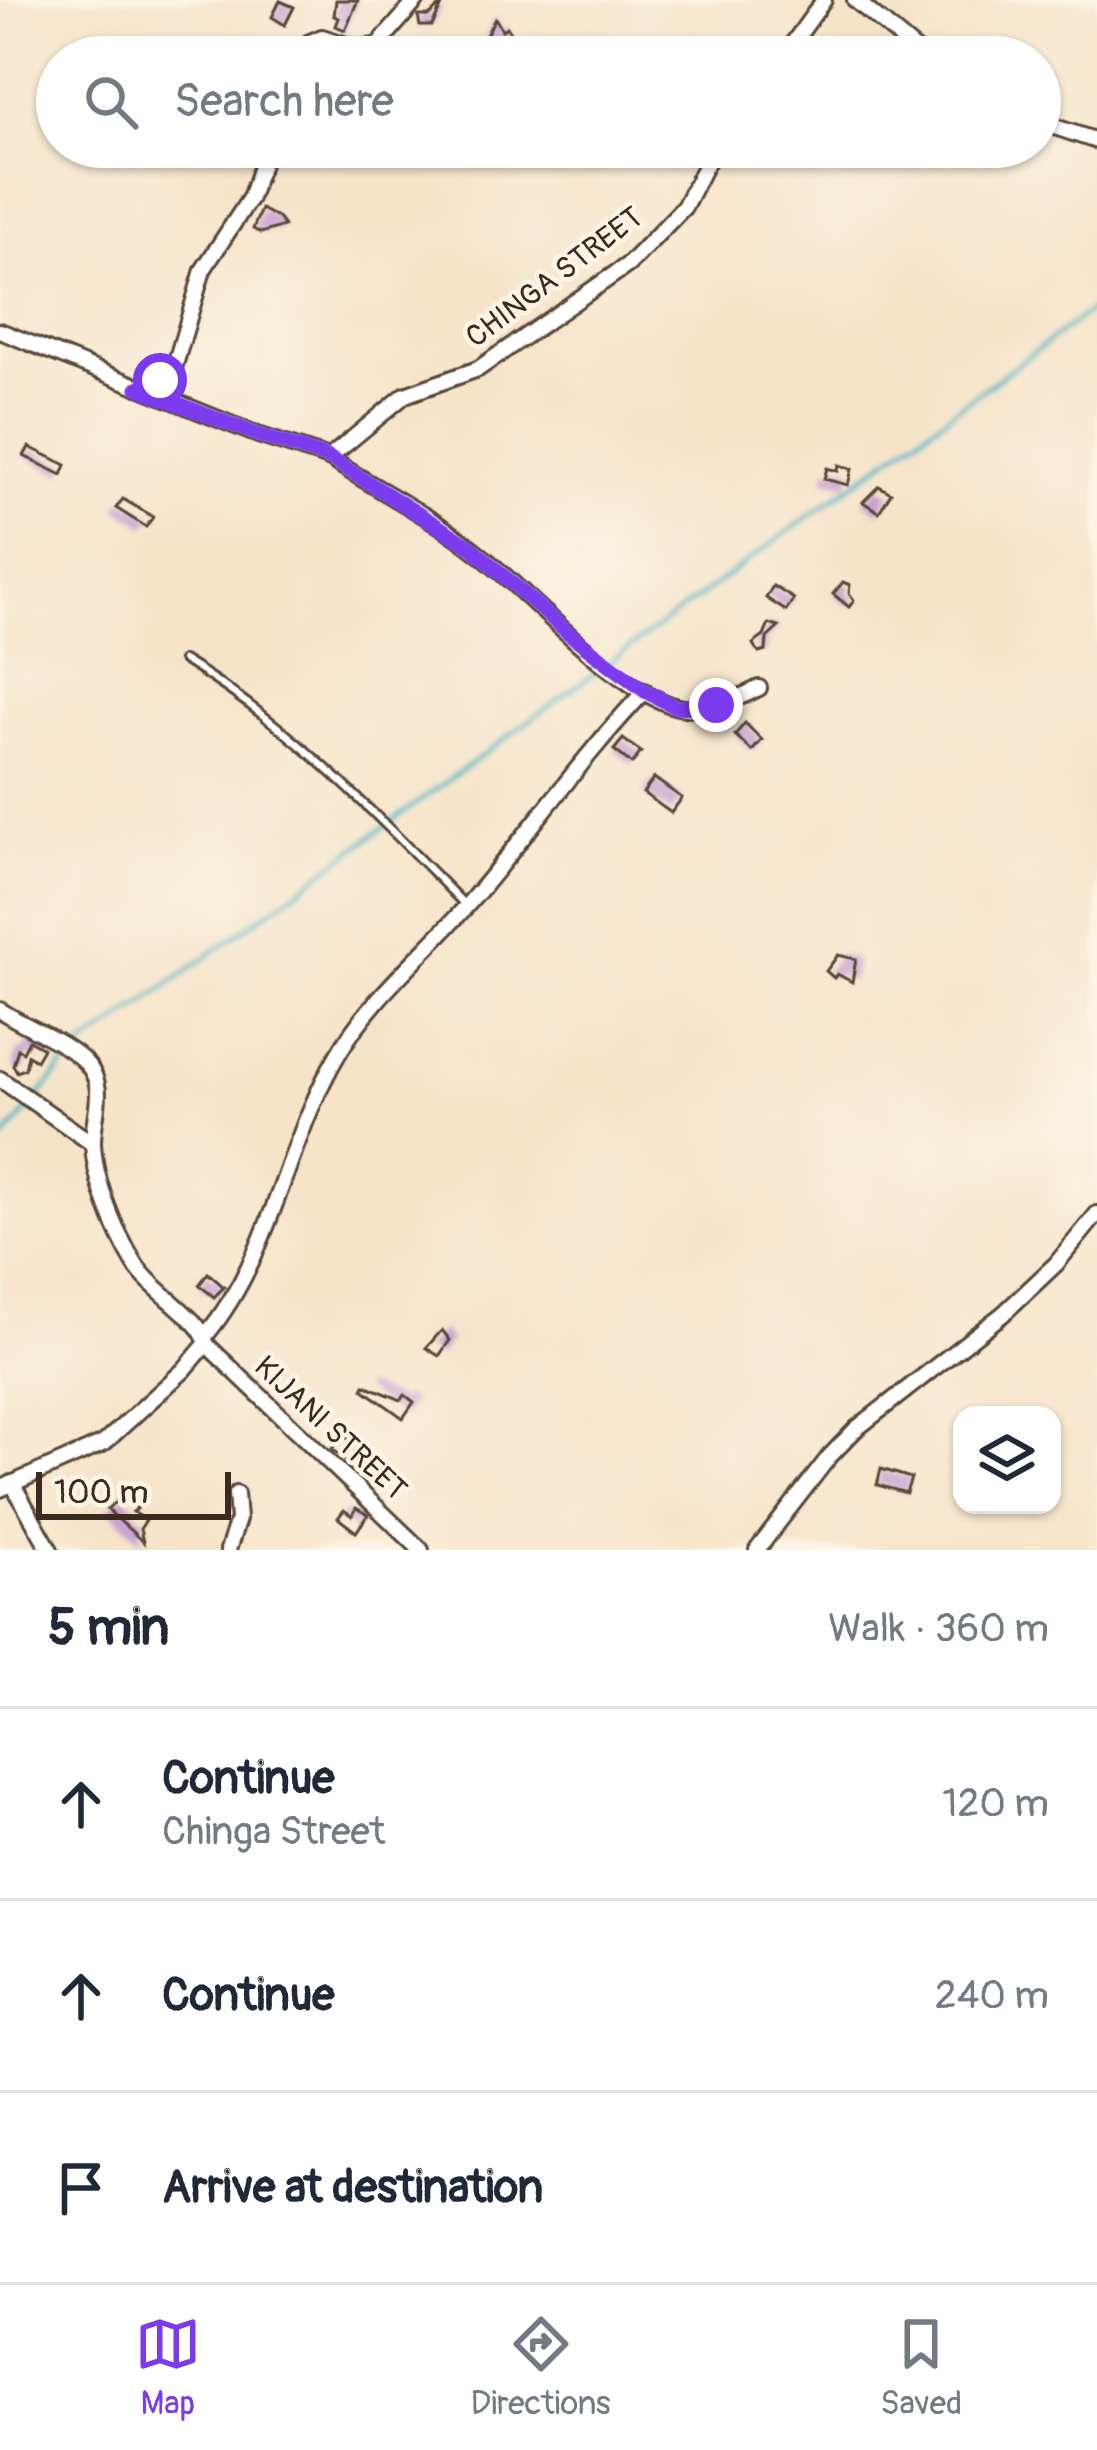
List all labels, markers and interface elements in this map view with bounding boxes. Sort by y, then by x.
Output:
search box [36,36,1061,168]
icon: search [78,69,144,135]
text: Search here [174,74,394,130]
street label: CHINGA STREET [459,199,650,356]
route start [133,353,187,407]
route end [689,678,743,732]
street label: KIJANI STREET [247,1348,415,1508]
map controls [953,1406,1061,1514]
button: layers [953,1406,1061,1514]
scale bar [36,1466,231,1519]
text: 100 m [54,1472,148,1513]
text: 5 min [48,1596,169,1660]
text: Walk · 360 m [828,1604,1049,1653]
text: Continue [162,1751,335,1807]
icon: ahead [48,1771,114,1837]
text: 120 m [942,1779,1049,1828]
text: Chinga Street [162,1807,385,1856]
icon: ahead [48,1963,114,2029]
text: Continue [162,1968,335,2024]
text: 240 m [935,1971,1049,2020]
icon: arrive [48,2155,114,2221]
text: Arrive at destination [162,2160,543,2216]
tab: Map [135,2311,201,2424]
tab: Directions [471,2311,611,2424]
tab: Saved [880,2311,962,2424]

